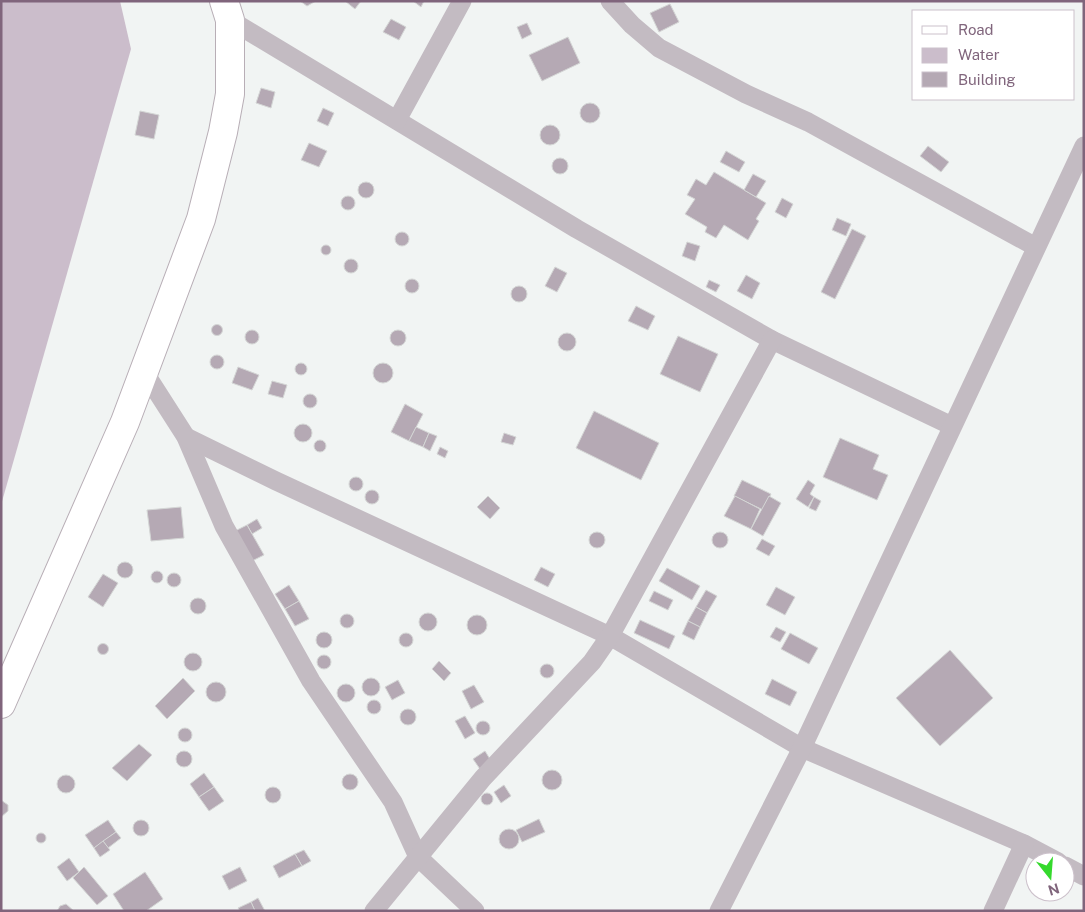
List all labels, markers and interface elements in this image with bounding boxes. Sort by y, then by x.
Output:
legend [912,10,1075,100]
text: Road [958,21,994,38]
text: Water [958,46,1000,63]
text: Building [958,71,1016,88]
north arrow [1025,852,1075,902]
text: N [1046,880,1061,899]

